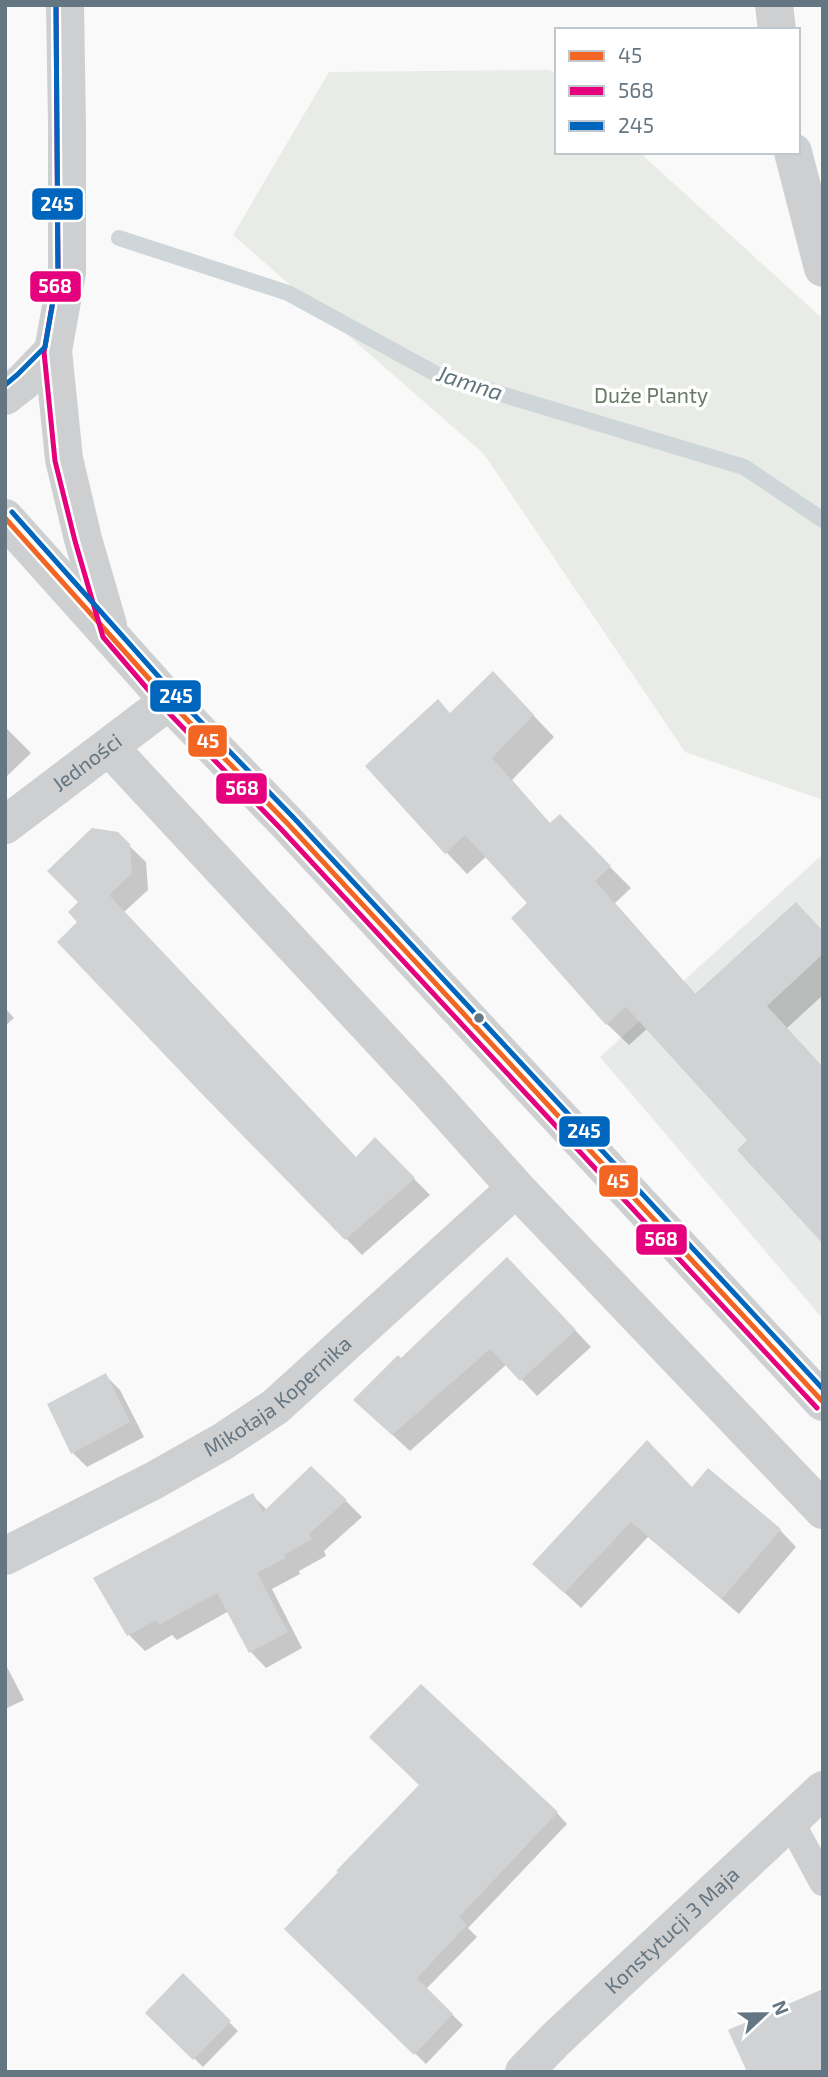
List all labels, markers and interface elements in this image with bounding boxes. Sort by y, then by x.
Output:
legend [555,28,800,154]
text: 45 [618,42,642,67]
text: 568 [618,77,654,102]
text: 245 [618,112,654,137]
line badge: 245 [31,187,84,221]
text: 245 [40,192,74,215]
line badge: 568 [29,270,82,303]
text: 568 [38,274,72,297]
water label: Jamna [433,358,507,406]
park label: Duże Planty [594,382,708,407]
line badge: 245 [149,679,202,713]
text: 245 [159,684,193,707]
line badge: 45 [187,724,228,758]
street label: Jedności [46,727,126,796]
text: 45 [197,729,219,752]
line badge: 568 [215,772,268,805]
text: 568 [225,776,259,799]
unlabelled marker [472,1011,486,1025]
line badge: 245 [558,1115,611,1148]
text: 245 [567,1119,601,1142]
line badge: 45 [598,1164,639,1198]
text: 45 [607,1169,629,1192]
line badge: 568 [635,1223,688,1256]
text: 568 [644,1227,678,1250]
street label: Mikołaja Kopernika [199,1330,356,1461]
street label: Konstytucji 3 Maja [599,1861,744,1998]
north arrow [730,1979,800,2049]
text: N [768,1997,794,2018]

